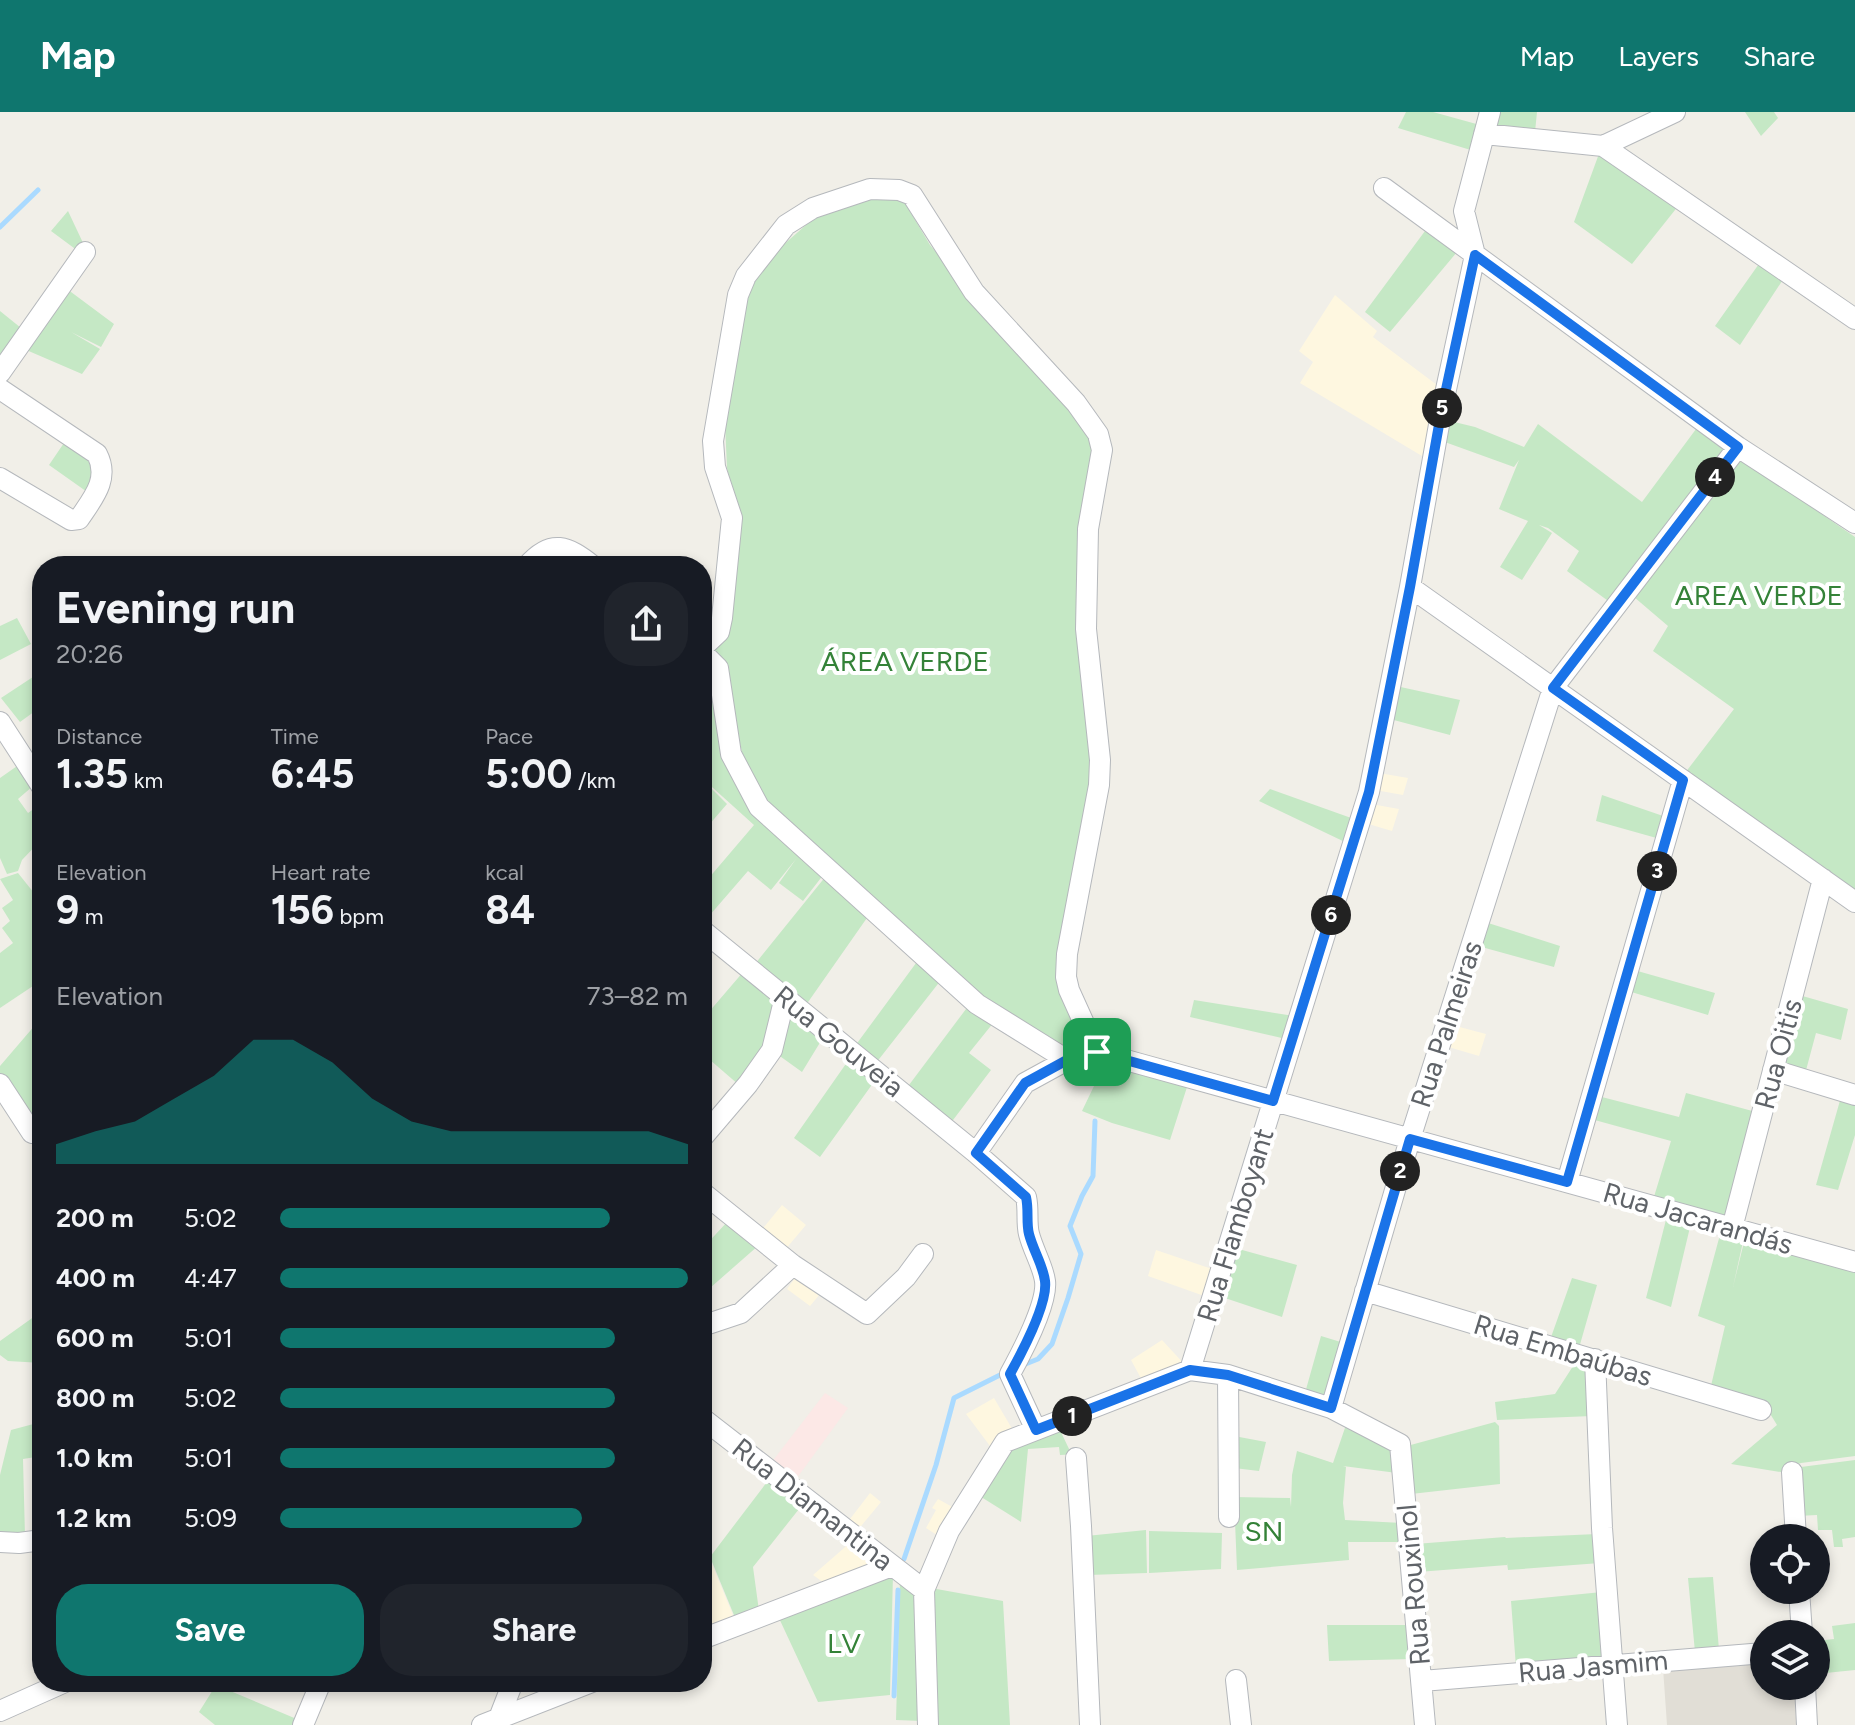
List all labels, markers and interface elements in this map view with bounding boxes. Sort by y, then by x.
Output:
text: Map [40,33,116,79]
text: Map [1520,39,1574,73]
text: Layers [1618,39,1699,73]
text: Share [1743,39,1815,73]
pin: 5 [1422,388,1462,428]
text: 5 [1436,394,1448,421]
pin: 4 [1695,457,1735,497]
text: 4 [1708,463,1722,490]
park label: AREA VERDE [1675,578,1843,612]
text: Evening run [56,581,295,634]
button: share [604,582,688,666]
text: 20:26 [56,638,123,670]
park label: ÁREA VERDE [821,644,989,678]
text: Distance [56,723,142,750]
text: Time [271,723,319,750]
text: Pace [485,723,533,750]
text: 1.35 [56,750,128,798]
text: 6:45 [271,750,354,798]
text: 5:00 [485,750,572,798]
text: km [128,767,163,794]
text: /km [572,767,616,794]
pin: 3 [1637,851,1677,891]
text: 3 [1651,857,1663,884]
text: Elevation [56,859,146,886]
text: Heart rate [271,859,371,886]
text: kcal [485,859,524,886]
text: 9 [56,886,79,934]
text: 156 [271,886,334,934]
text: 84 [485,886,535,934]
pin: 6 [1311,895,1351,935]
text: 6 [1325,901,1337,928]
text: m [79,903,103,930]
text: bpm [334,903,384,930]
street label: Rua Palmeiras [1403,936,1489,1112]
street label: Rua Gouveia [767,978,911,1104]
text: Elevation [56,980,163,1012]
text: 73–82 m [587,980,688,1012]
street label: Rua Oitis [1747,995,1809,1113]
pin [1063,1018,1131,1086]
icon: arrive [1075,1030,1119,1074]
street label: Rua Flamboyant [1189,1124,1281,1326]
pin: 2 [1380,1151,1420,1191]
text: 2 [1394,1157,1406,1184]
street label: Rua Jacarandás [1599,1175,1797,1261]
text: 200 m [56,1202,134,1234]
text: 5:02 [184,1202,237,1234]
text: 400 m [56,1262,135,1294]
text: 4:47 [184,1262,237,1294]
street label: Rua Embaúbas [1470,1307,1656,1393]
text: 600 m [56,1322,134,1354]
text: 5:01 [184,1322,233,1354]
text: 800 m [56,1382,134,1414]
text: 5:02 [184,1382,237,1414]
pin: 1 [1052,1396,1092,1436]
text: 1 [1067,1402,1077,1429]
street label: Rua Diamantina [726,1431,900,1577]
text: 1.0 km [56,1442,133,1474]
text: 5:01 [184,1442,233,1474]
text: 1.2 km [56,1502,131,1534]
text: 5:09 [184,1502,237,1534]
street label: Rua Rouxinol [1389,1503,1437,1667]
park label: SN [1245,1514,1283,1548]
map controls [1750,1524,1830,1700]
button: locate [1750,1524,1830,1604]
button: Save [56,1584,364,1676]
button: Share [380,1584,688,1676]
button: layers [1750,1620,1830,1700]
park label: LV [827,1626,862,1660]
street label: Rua Jasmim [1517,1643,1669,1689]

